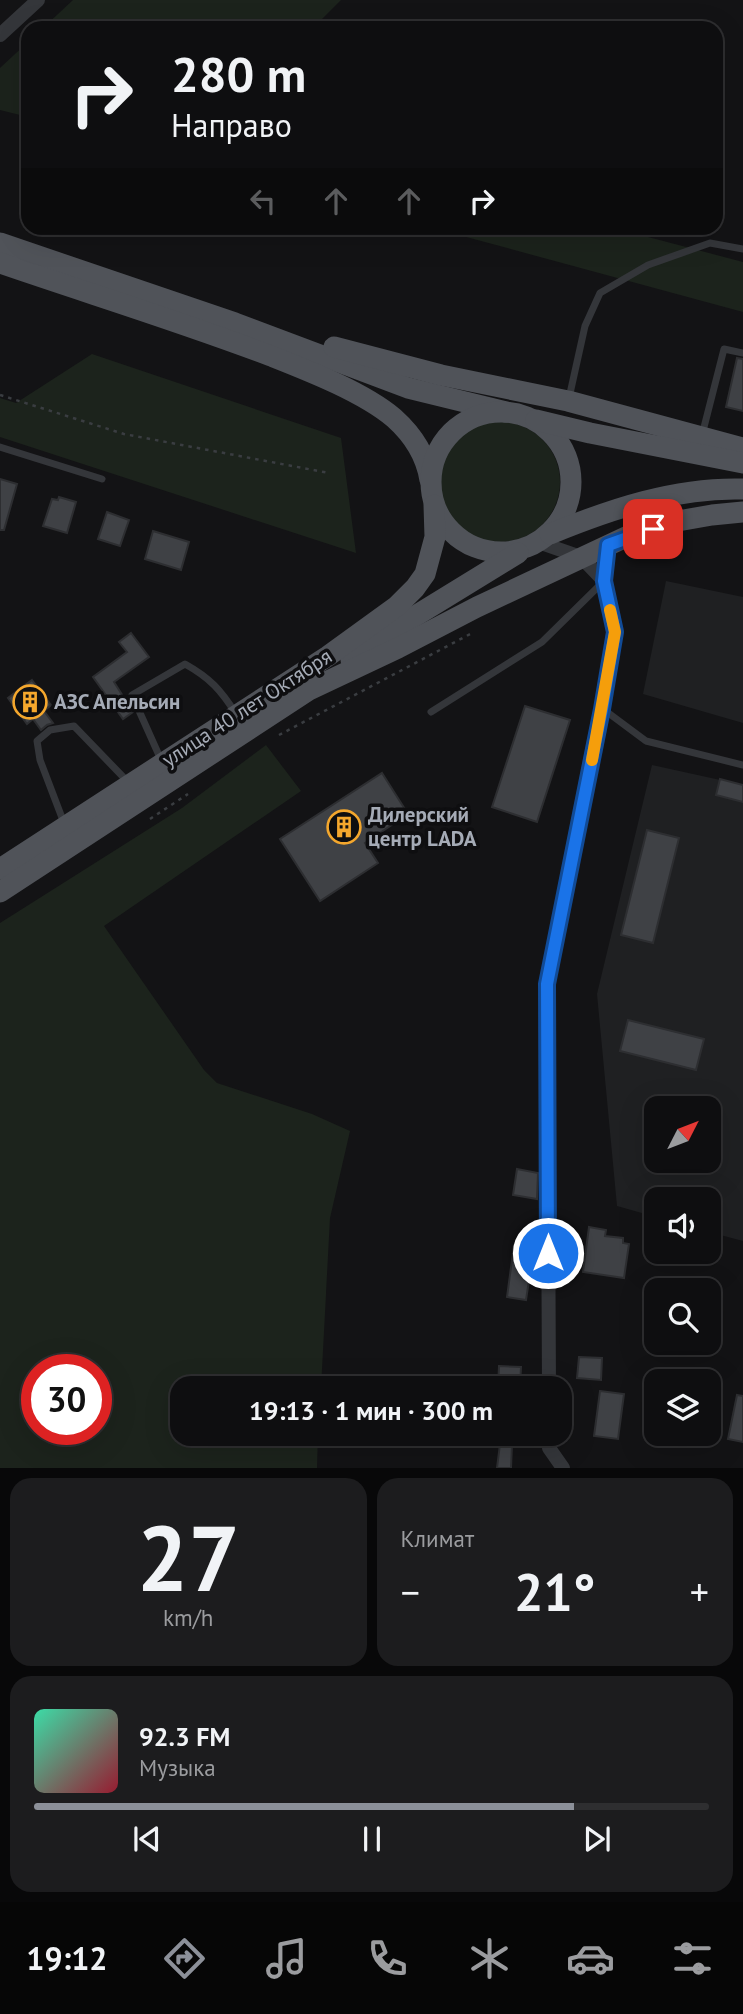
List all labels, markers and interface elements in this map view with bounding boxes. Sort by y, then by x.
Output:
text: 280 m [171,42,306,106]
icon: right [56,49,147,140]
text: Направо [171,104,292,146]
icon: left [244,182,282,220]
icon: ahead [317,182,355,220]
icon: ahead [390,182,428,220]
icon: right [463,182,501,220]
pin [623,499,683,559]
icon: arrive [634,510,672,548]
street label: улица 40 лет Октября [157,642,337,773]
building icon: АЗС Апельсин [11,683,49,721]
place label: АЗС Апельсин [54,688,180,715]
place label: Дилерский центр LADA [368,801,477,852]
building icon: Дилерский центр LADA [325,808,363,846]
north arrow [644,1096,721,1172]
map controls [644,1096,721,1446]
button: sound [644,1187,721,1264]
position arrow [511,1216,585,1290]
button: search [644,1278,721,1355]
speed limit sign: 30 [21,1354,112,1445]
button: layers [644,1369,721,1446]
text: 19:13 · 1 мин · 300 m [249,1394,493,1427]
text: 27 [137,1498,240,1616]
text: Климат [401,1524,474,1553]
text: 21° [514,1558,596,1625]
text: − [401,1567,420,1616]
text: + [690,1567,709,1616]
text: km/h [163,1603,213,1632]
text: 92.3 FM [139,1720,230,1753]
text: Музыка [139,1753,216,1782]
icon: previous [128,1820,166,1858]
icon: pause [353,1820,391,1858]
icon: next [578,1820,616,1858]
icon: directions [160,1934,209,1983]
icon: music [262,1934,311,1983]
icon: phone [363,1934,412,1983]
icon: climate [465,1934,514,1983]
icon: car [566,1934,615,1983]
icon: filters [668,1934,717,1983]
text: 19:12 [26,1937,107,1979]

